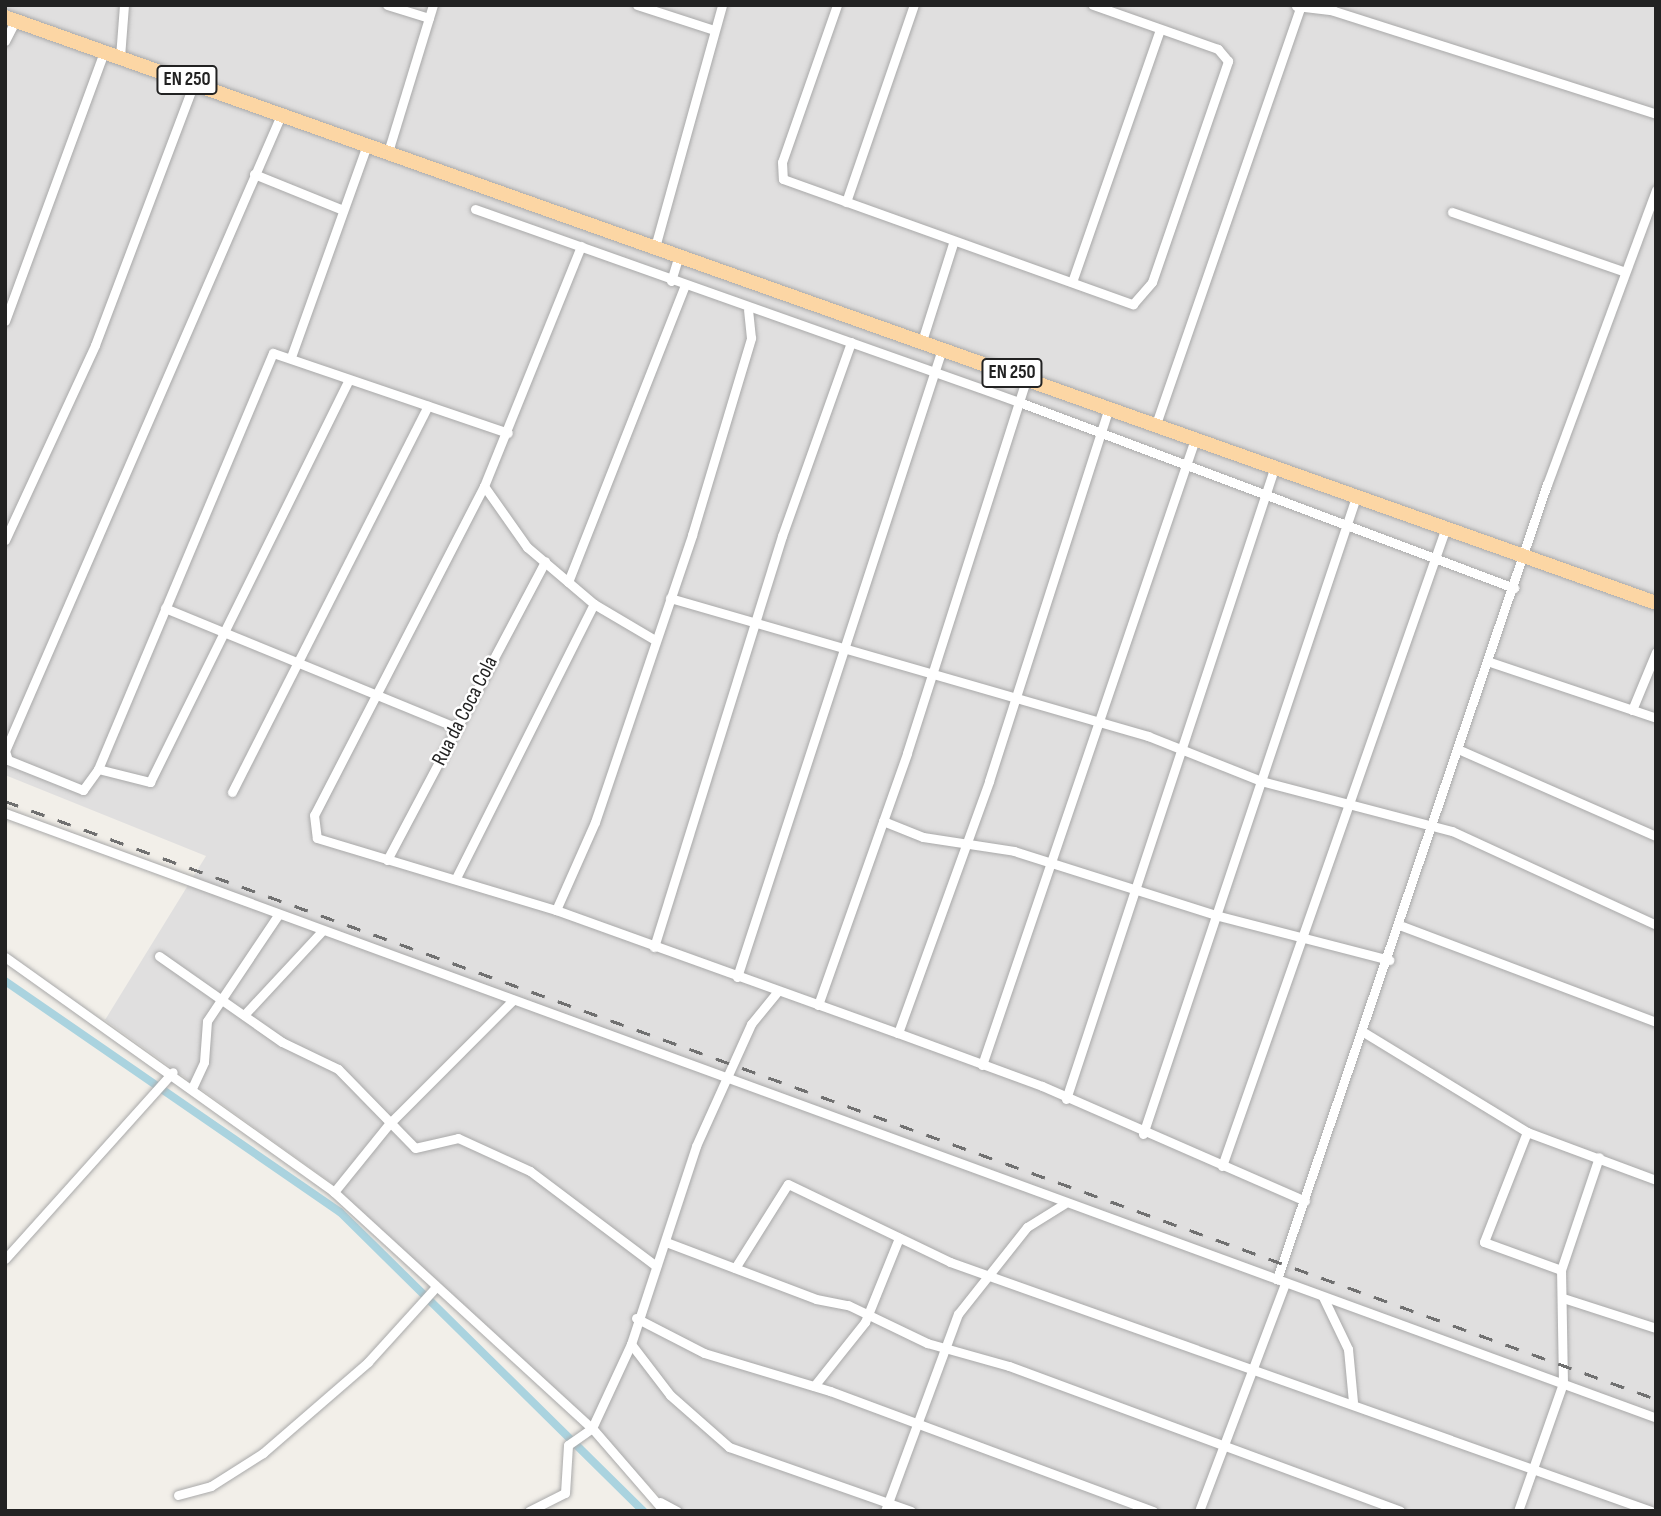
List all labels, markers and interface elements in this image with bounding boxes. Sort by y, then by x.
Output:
road number: EN 250 [156,64,218,96]
road number: EN 250 [981,358,1044,388]
street label: Rua da Coca Cola [427,652,503,770]

